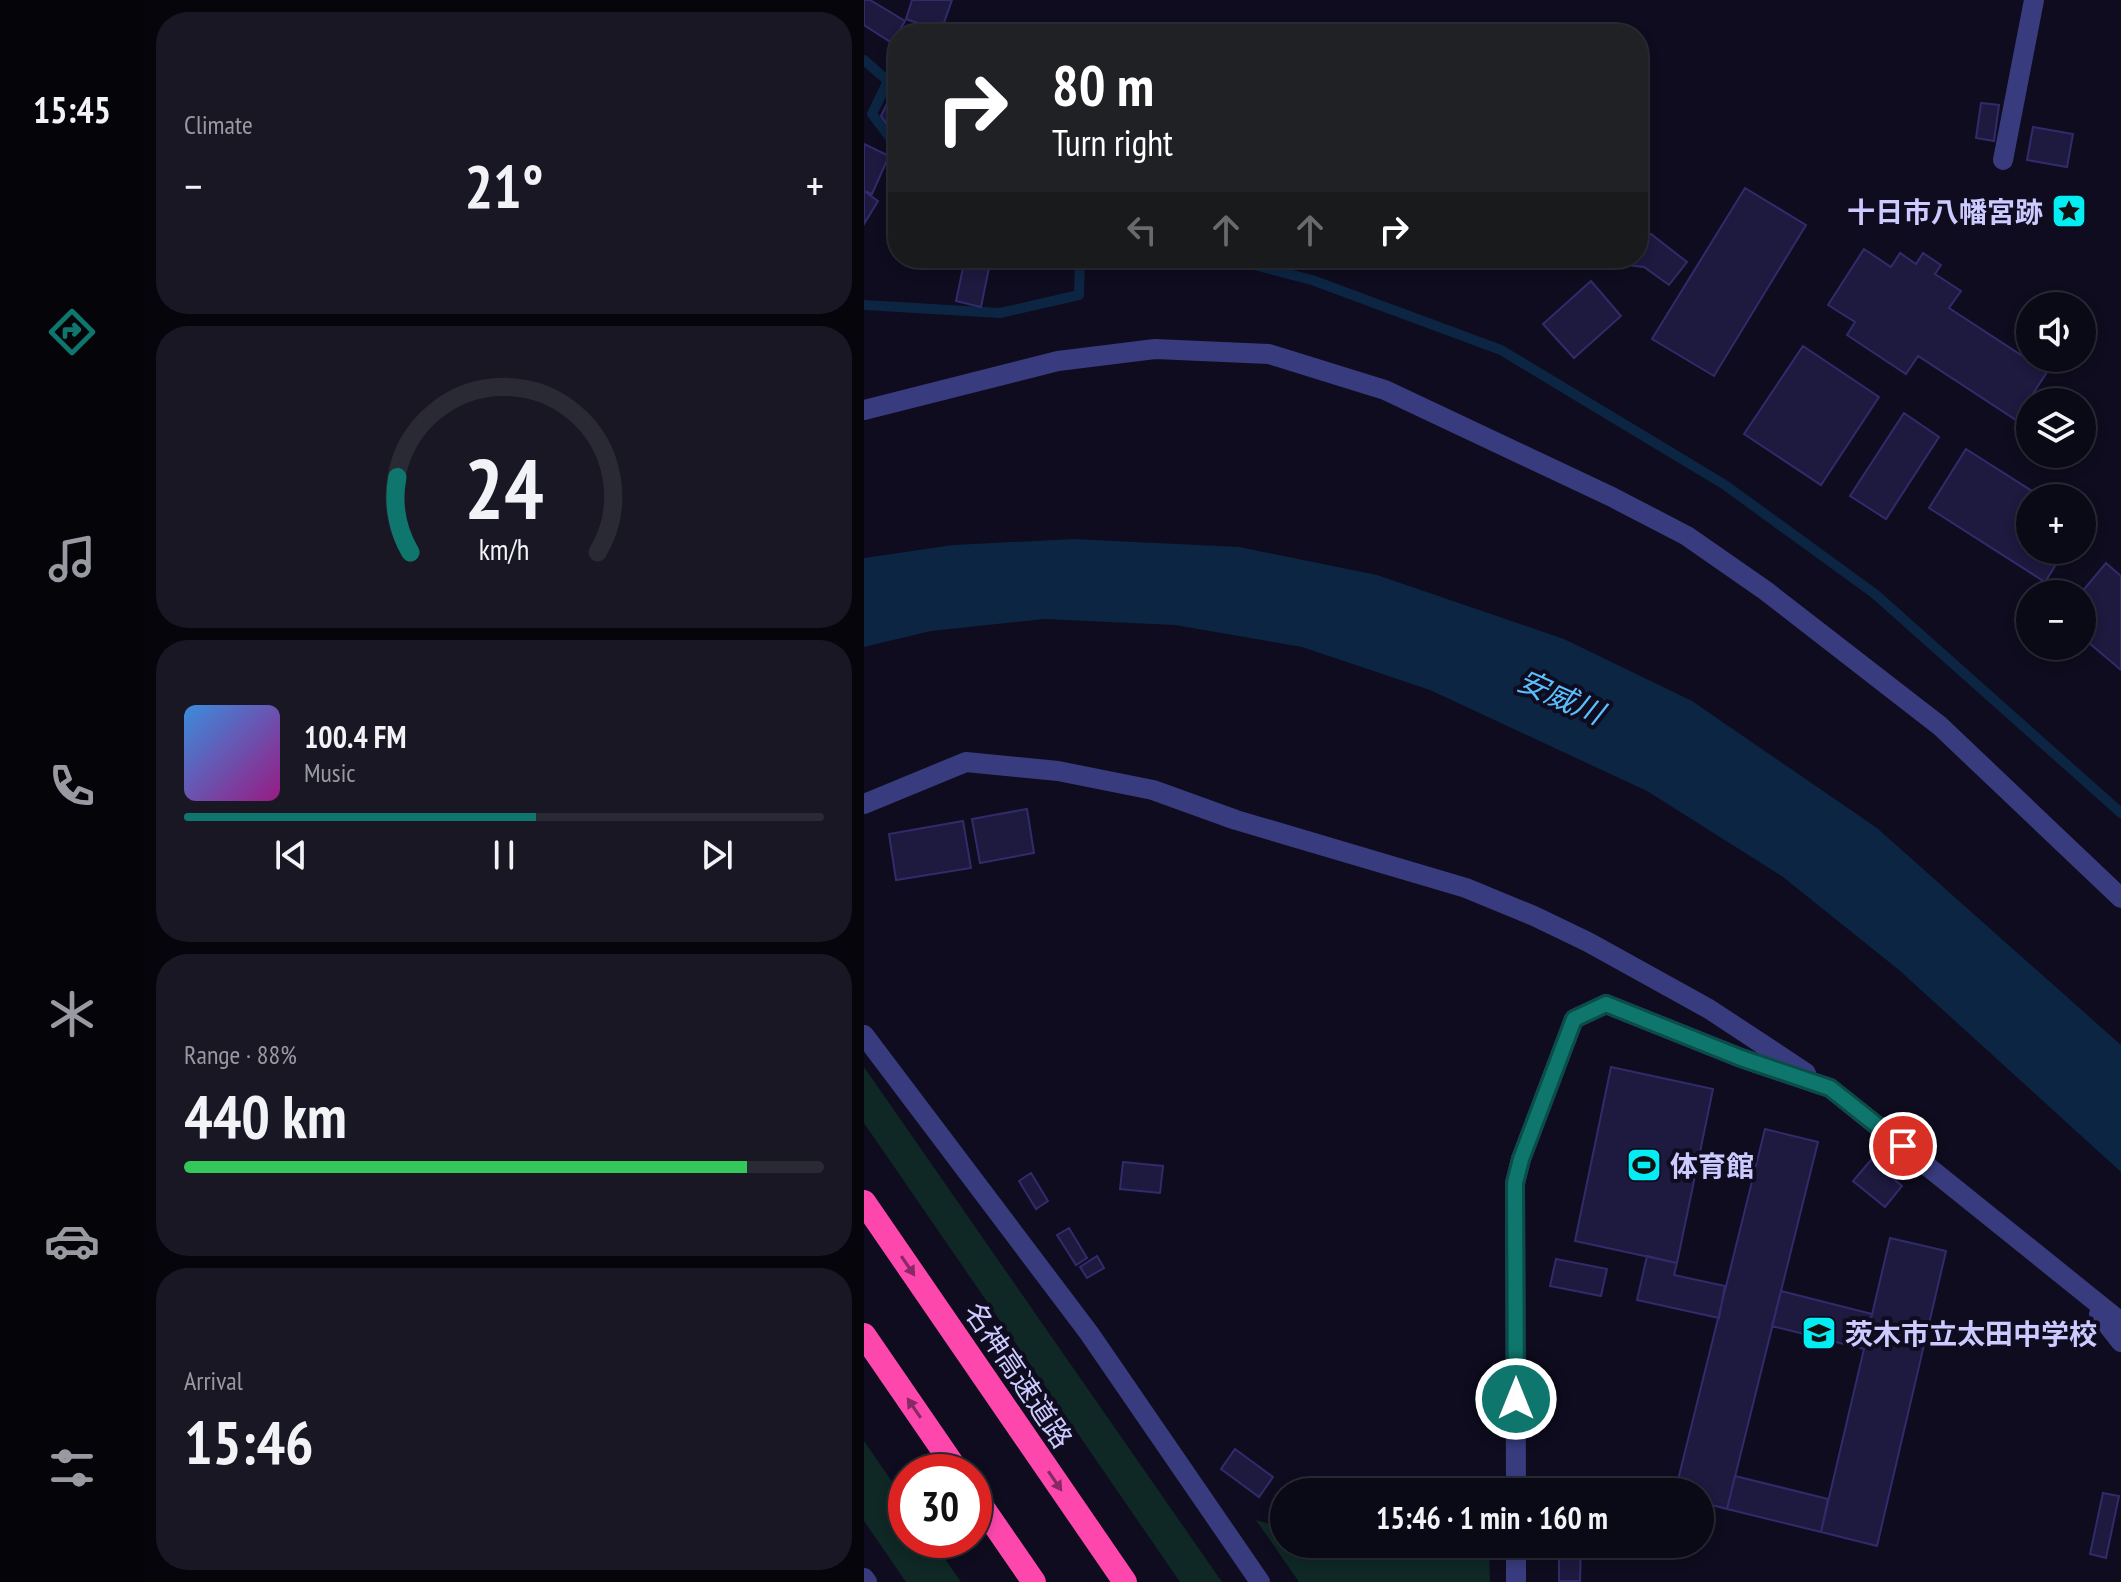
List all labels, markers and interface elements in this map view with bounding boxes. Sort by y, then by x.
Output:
text: 80 m [1052,49,1154,121]
icon: right [920,56,1024,160]
text: 15:45 [33,86,111,133]
text: Climate [184,108,253,141]
text: Turn right [1052,119,1173,166]
text: 21° [464,147,544,225]
text: − [184,157,202,214]
text: + [806,157,824,214]
place icon: 十日市八幡宮跡 [2050,192,2088,230]
place label: 十日市八幡宮跡 [1847,193,2043,230]
icon: left [1120,208,1164,252]
icon: ahead [1204,208,1248,252]
icon: ahead [1288,208,1332,252]
icon: right [1372,208,1416,252]
map controls [2016,292,2096,660]
button: sound [2016,292,2096,372]
icon: directions [44,304,100,360]
button: layers [2016,388,2096,468]
text: 24 [464,434,544,542]
button: + [2016,484,2096,564]
icon: music [44,531,100,587]
text: km/h [479,531,529,568]
button: − [2016,580,2096,660]
water label: 安威川 [1512,660,1613,733]
text: 100.4 FM [304,717,406,756]
text: Music [304,756,356,789]
icon: phone [44,758,100,814]
icon: previous [269,833,313,877]
icon: pause [482,833,526,877]
icon: next [695,833,739,877]
icon: climate [44,986,100,1042]
text: Range · 88% [184,1038,297,1071]
text: 440 km [184,1077,347,1155]
pin [1869,1112,1937,1180]
icon: arrive [1881,1124,1925,1168]
sports icon: 体育館 [1625,1146,1663,1184]
place label: 体育館 [1670,1147,1754,1184]
icon: car [44,1213,100,1269]
one-way arrow [900,1256,915,1277]
street label: 名神高速道路 [957,1295,1081,1455]
school or university icon: 茨木市立太田中学校 [1800,1314,1838,1352]
place label: 茨木市立太田中学校 [1845,1315,2097,1352]
position arrow [1474,1357,1558,1441]
text: Arrival [184,1364,243,1397]
one-way arrow [907,1397,922,1418]
text: 15:46 [184,1403,314,1481]
icon: filters [44,1440,100,1496]
speed limit sign: 30 [888,1454,992,1558]
one-way arrow [1047,1470,1062,1491]
text: 15:46 · 1 min · 160 m [1376,1498,1608,1537]

